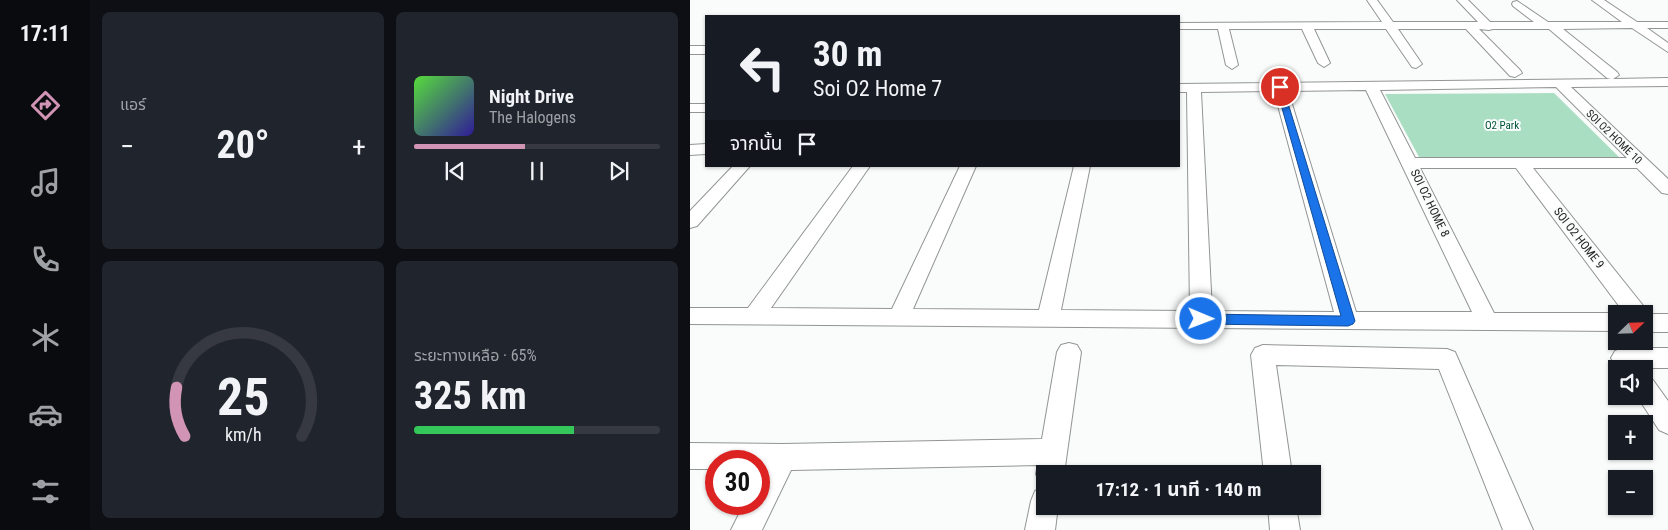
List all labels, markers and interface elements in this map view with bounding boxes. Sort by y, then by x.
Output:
text: 17:11 [20,21,70,46]
text: 30 m [813,34,882,75]
icon: left [730,35,795,100]
pin [1259,66,1301,108]
icon: arrive [1266,73,1294,101]
text: Soi O2 Home 7 [813,76,942,101]
text: Night Drive [489,85,574,108]
icon: directions [28,88,63,123]
text: แอร์ [120,95,146,114]
street label: SOI O2 HOME 10 [1583,107,1645,167]
text: The Halogens [489,108,576,127]
park label: O2 Park [1485,119,1519,132]
text: 20° [216,123,270,167]
text: − [120,130,134,163]
text: + [352,130,366,163]
icon: arrive [793,130,821,158]
text: จากนั้น [730,132,783,155]
icon: previous [441,157,469,185]
icon: pause [523,157,551,185]
icon: next [605,157,633,185]
icon: music [28,165,63,200]
street label: SOI O2 HOME 8 [1408,167,1452,239]
street label: SOI O2 HOME 9 [1551,205,1607,271]
icon: phone [28,242,63,277]
position arrow [1174,292,1226,344]
north arrow [1608,305,1652,350]
map controls [1608,305,1653,515]
icon: climate [28,320,63,355]
text: ระยะทางเหลือ · 65% [414,346,537,365]
button: sound [1608,360,1653,405]
text: 25 [217,367,269,428]
text: 325 km [414,374,527,418]
icon: car [28,397,63,432]
button: + [1608,415,1653,460]
text: km/h [225,424,261,445]
speed limit sign: 30 [705,450,770,515]
button: − [1608,470,1653,515]
icon: filters [28,474,63,509]
text: 17:12 · 1 นาที · 140 m [1096,478,1261,501]

